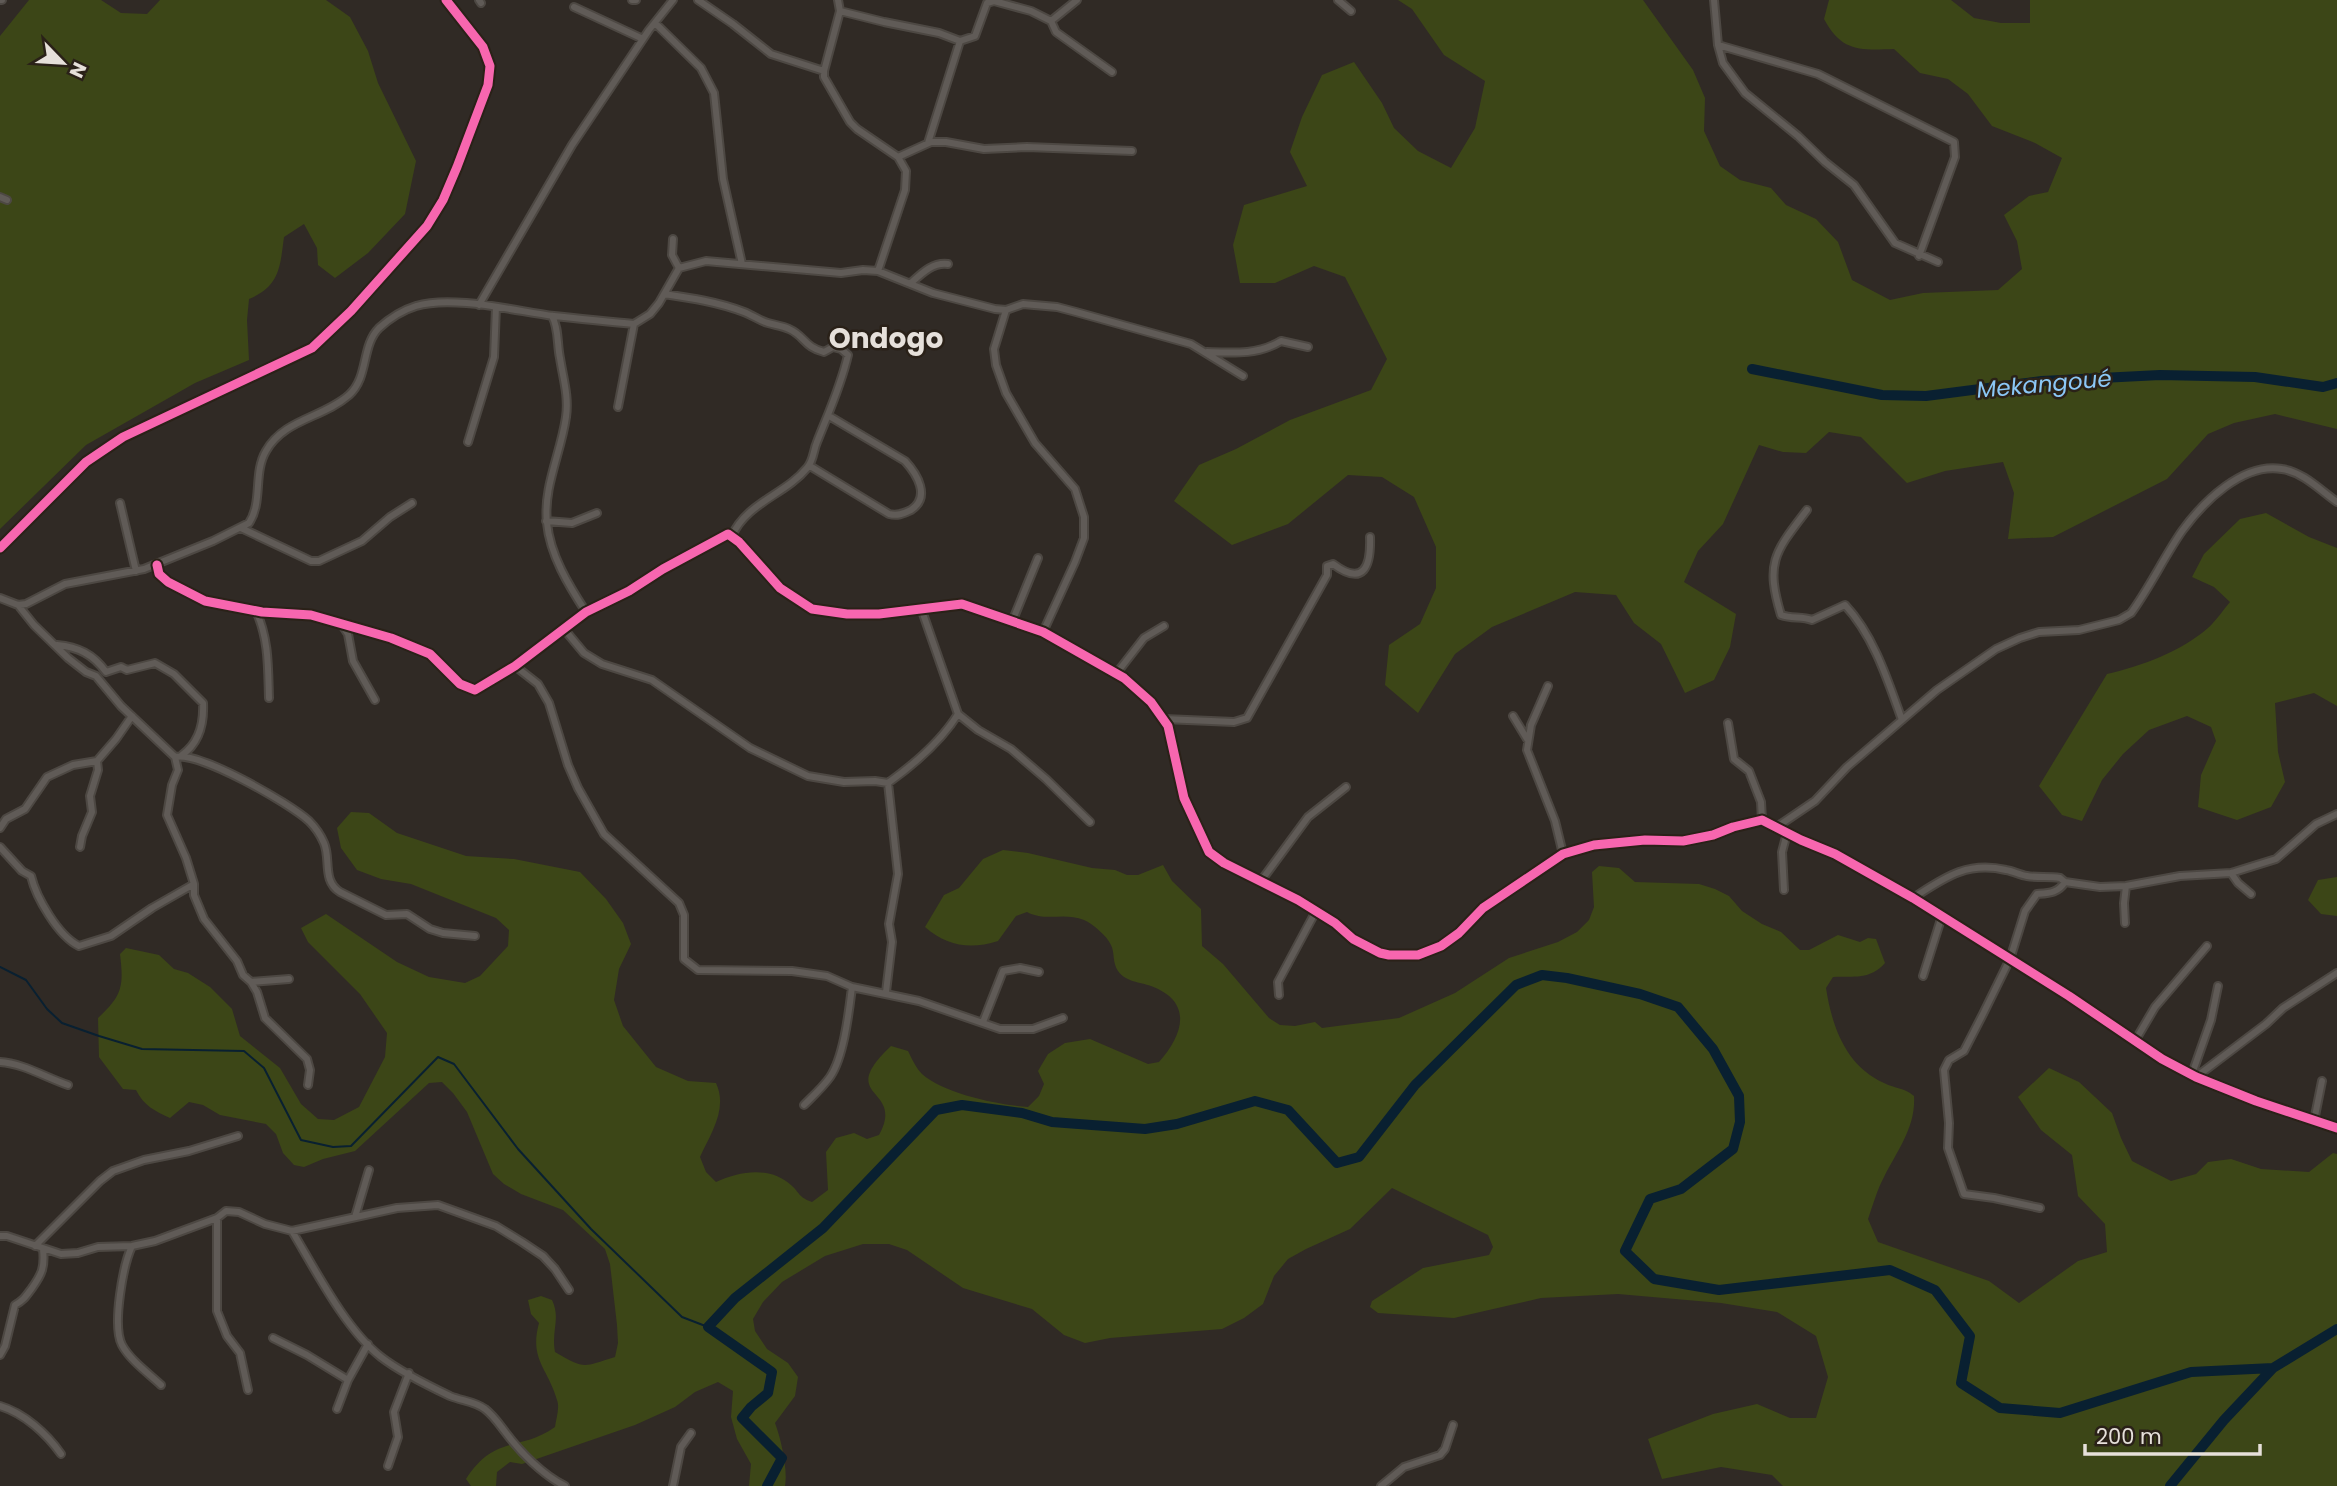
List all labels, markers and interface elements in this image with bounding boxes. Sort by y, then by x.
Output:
north arrow [28,28,98,98]
text: N [63,58,93,82]
district label: Ondogo [829,319,943,358]
water label: Mekangoué [1975,362,2113,406]
scale bar [2085,1412,2260,1456]
text: 200 m [2096,1422,2162,1451]

